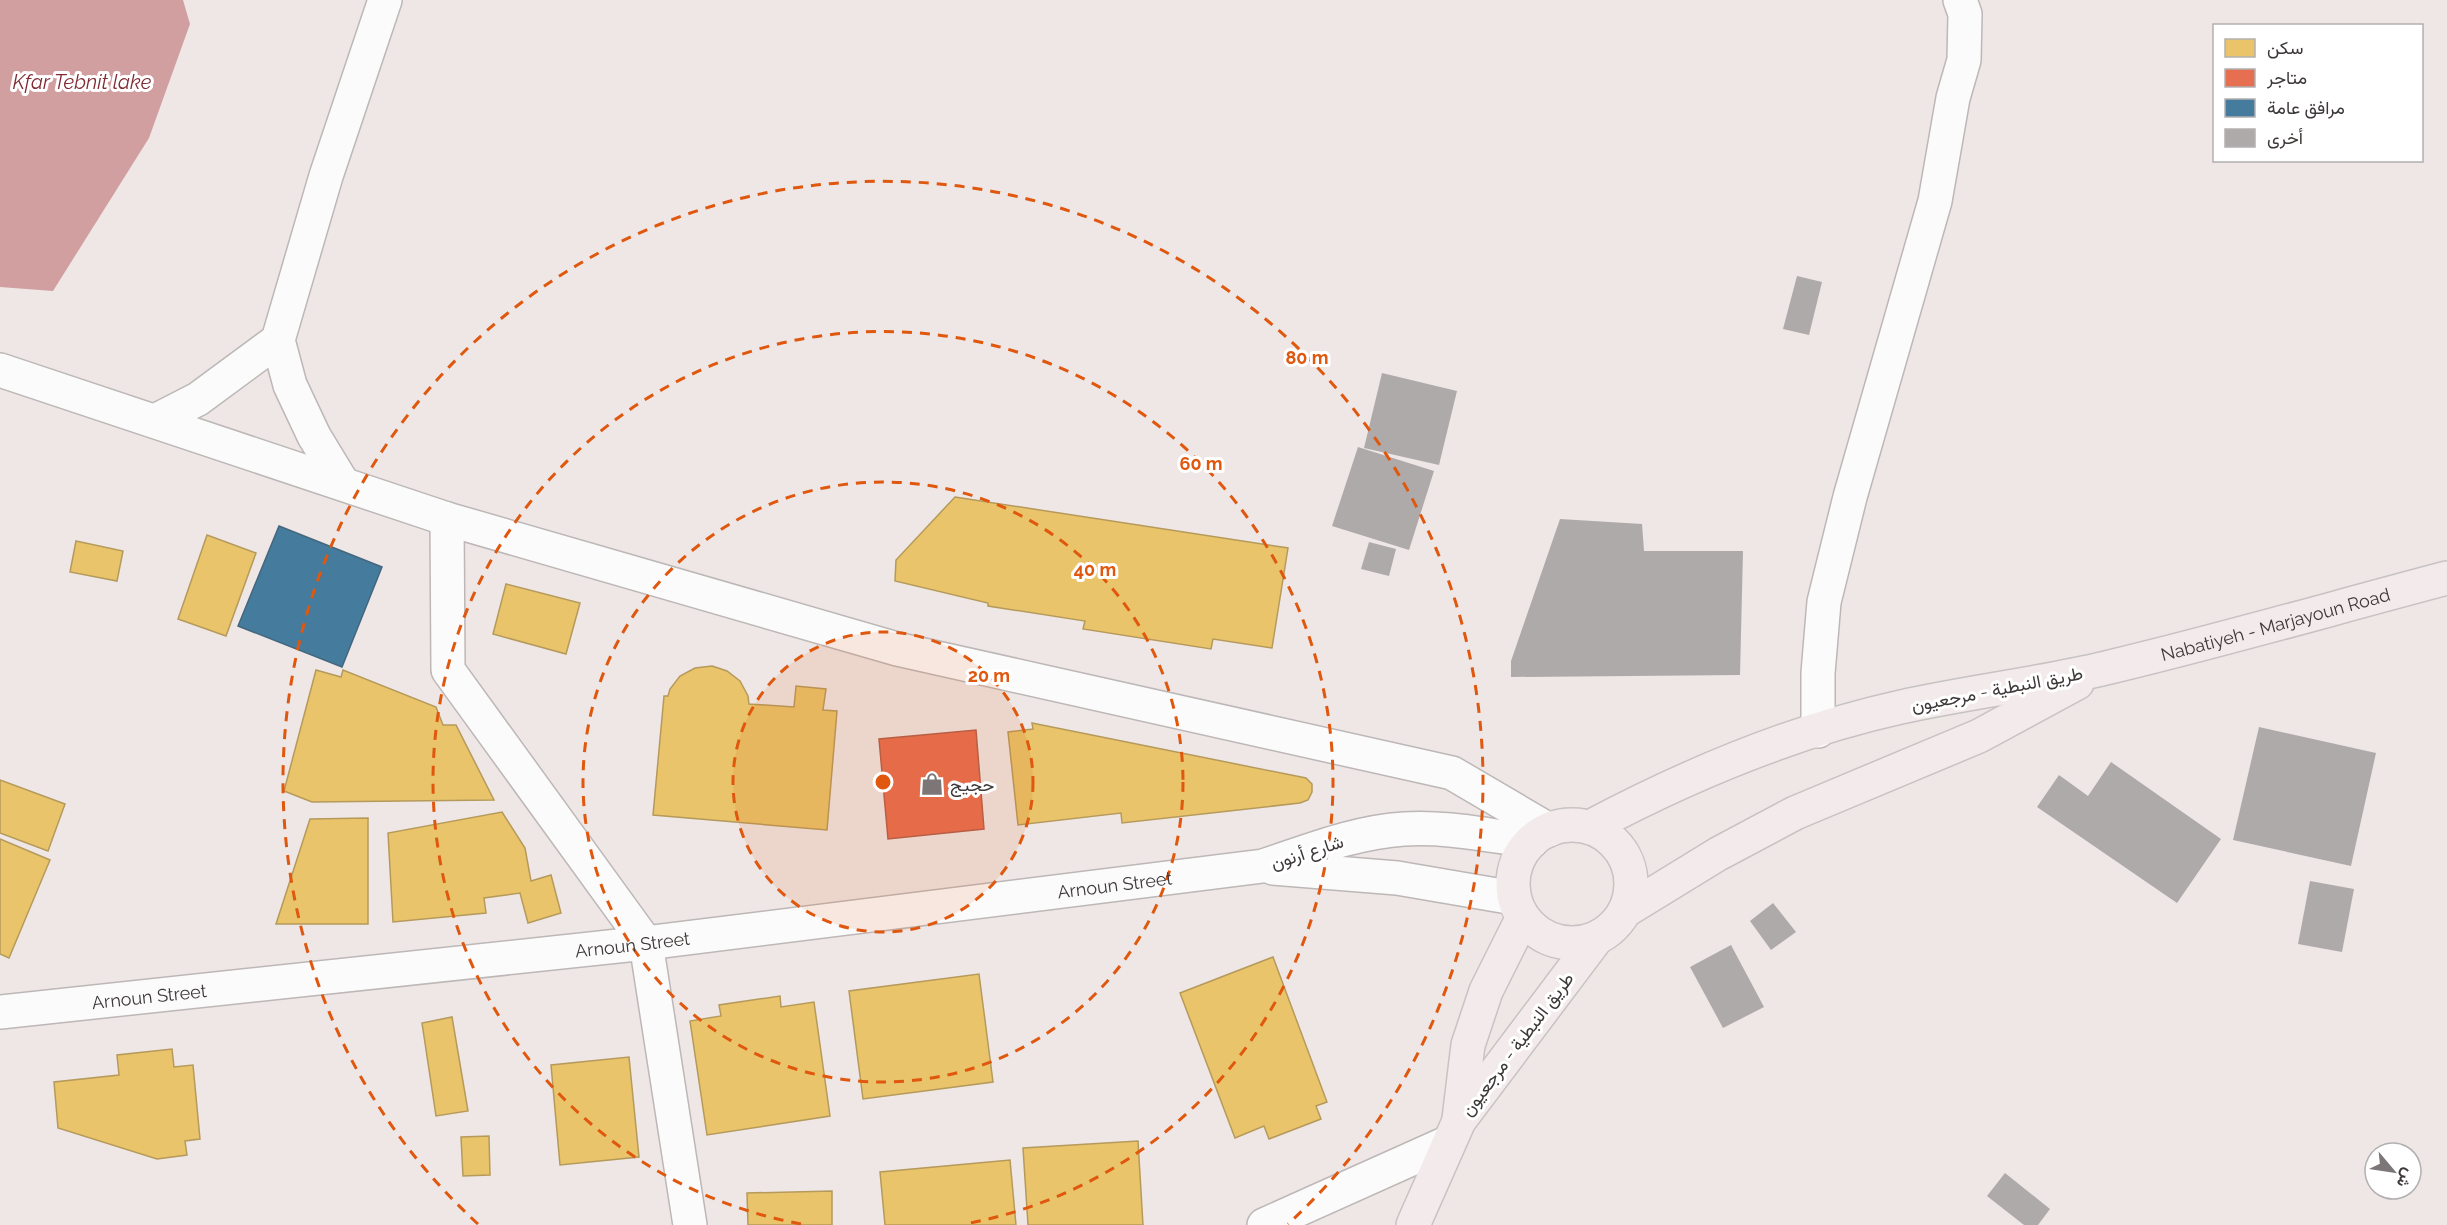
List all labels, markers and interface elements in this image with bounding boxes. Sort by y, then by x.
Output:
legend [2213,24,2423,162]
text: سكن [2267,37,2303,59]
text: متاجر [2266,67,2307,89]
water label: Kfar Tebnit lake [13,70,152,94]
text: مرافق عامة [2267,97,2345,119]
text: أخرى [2267,127,2303,149]
text: 80 m [1285,347,1329,368]
text: 60 m [1179,453,1223,474]
text: 40 m [1074,559,1116,580]
street label: Nabatiyeh - Marjayoun Road [2159,583,2392,665]
street label: طريق النبطية - مرجعيون [1909,662,2085,717]
text: 20 m [968,665,1010,686]
shop icon: حجيج [919,771,945,797]
centre of rings [873,772,893,792]
place label: حجيج [950,774,994,797]
street label: شارع أرنون [1268,830,1347,876]
street label: Arnoun Street [1056,867,1173,902]
street label: Arnoun Street [574,927,691,961]
street label: طريق النبطية - مرجعيون [1456,968,1579,1121]
street label: Arnoun Street [91,979,208,1013]
north arrow [2363,1141,2423,1201]
text: ش [2393,1165,2419,1191]

